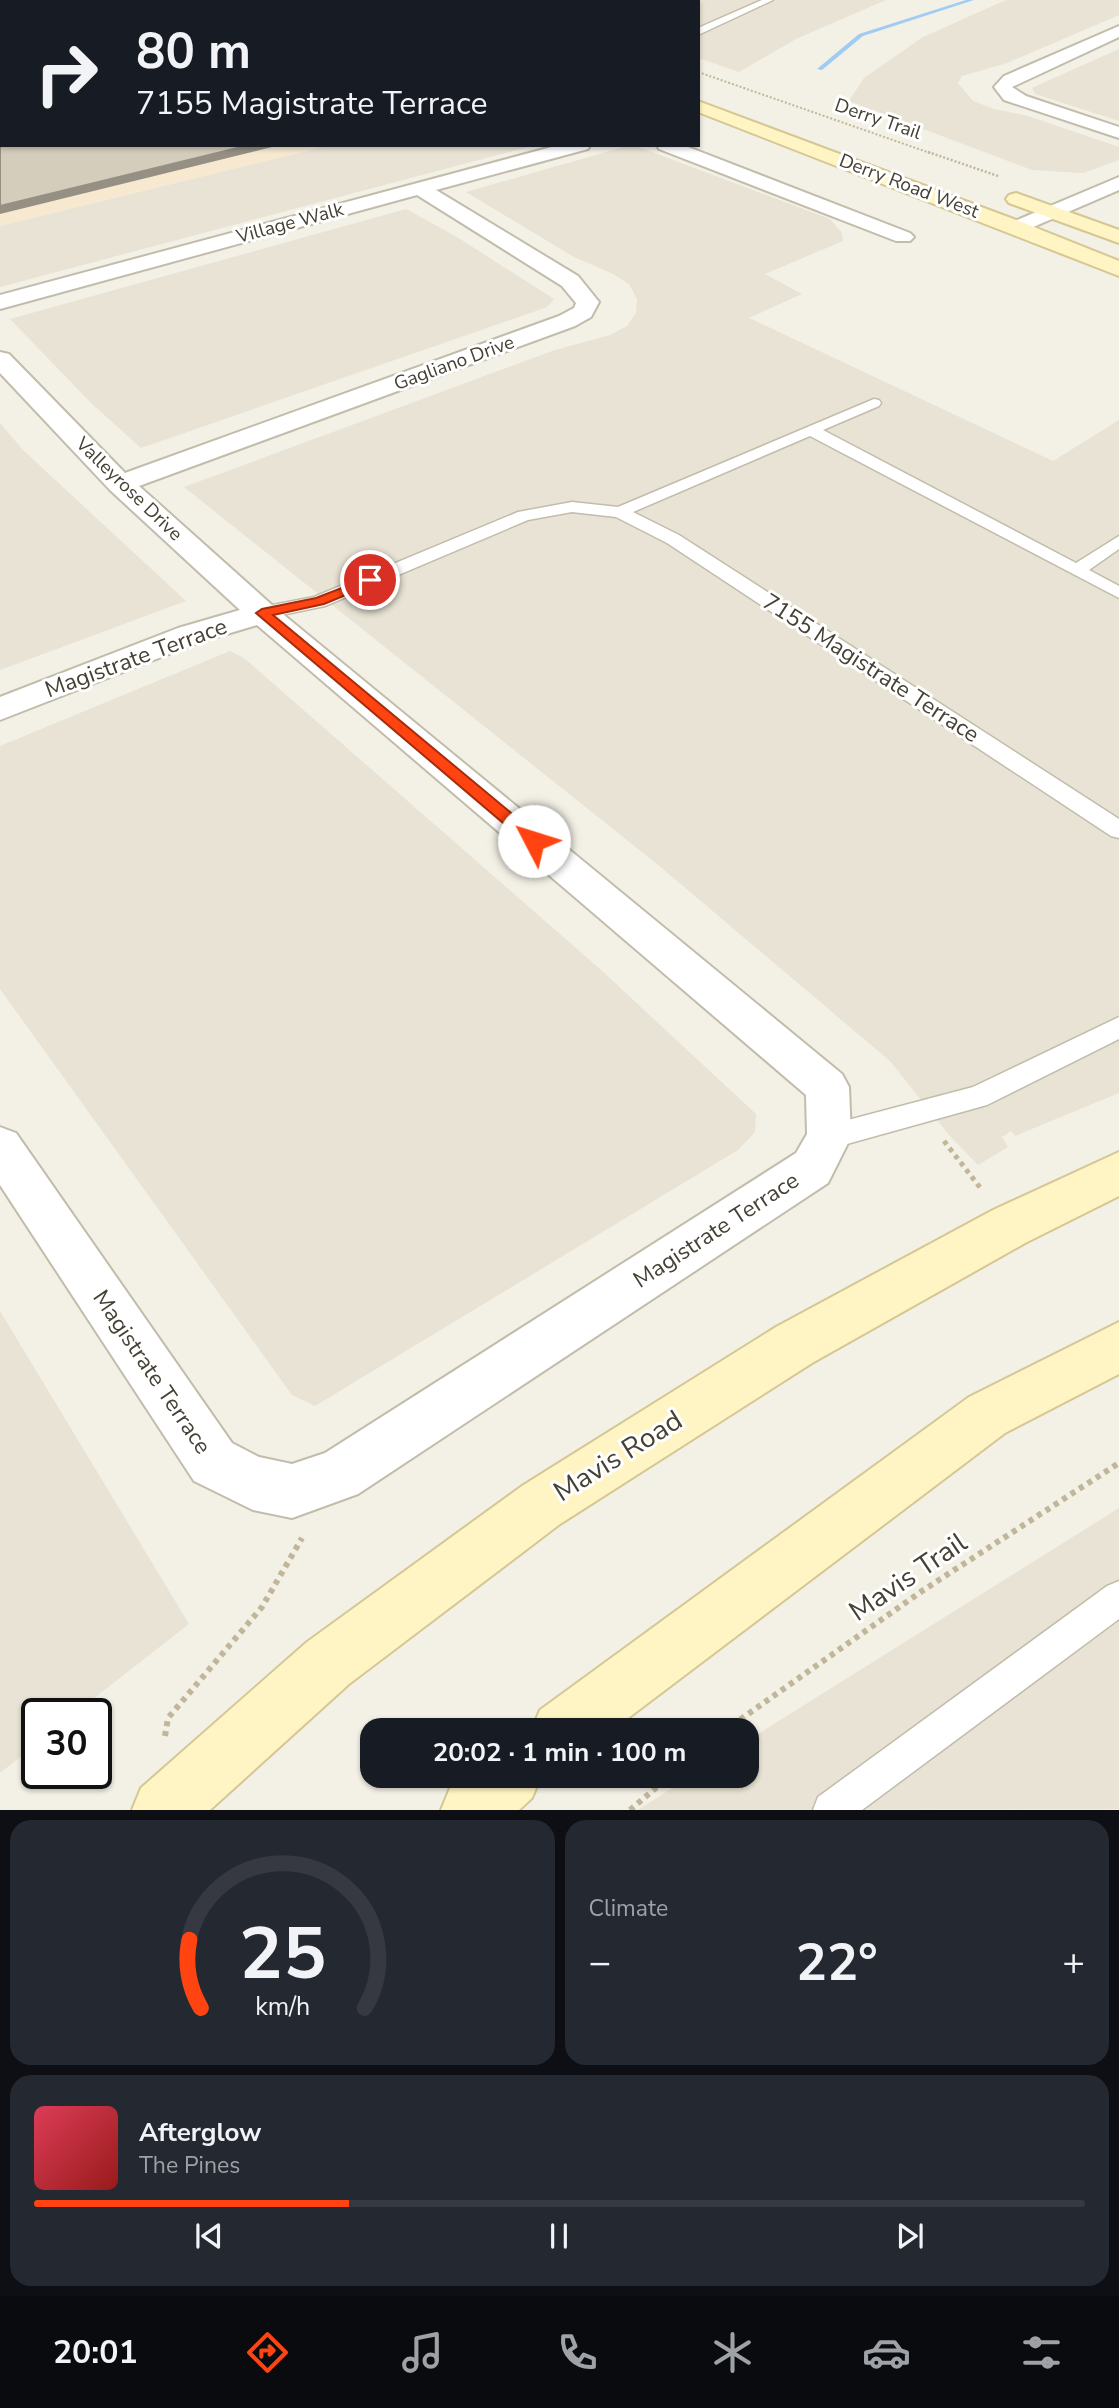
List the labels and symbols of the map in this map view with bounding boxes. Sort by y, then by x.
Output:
street label: Derry Trail [831,92,925,146]
street label: Derry Road West [835,147,983,225]
street label: Village Walk [233,196,347,250]
street label: Gagliano Drive [390,329,518,397]
street label: Valleyrose Drive [69,431,188,547]
pin [340,550,400,610]
street label: 7155 Magistrate Terrace [757,586,985,750]
street label: Magistrate Terrace [41,611,231,705]
position arrow [497,804,571,878]
street label: Magistrate Terrace [627,1165,805,1295]
street label: Magistrate Terrace [86,1284,218,1460]
street label: Mavis Road [546,1401,690,1511]
street label: Mavis Trail [842,1523,975,1630]
speed limit sign: 30 [21,1698,112,1789]

